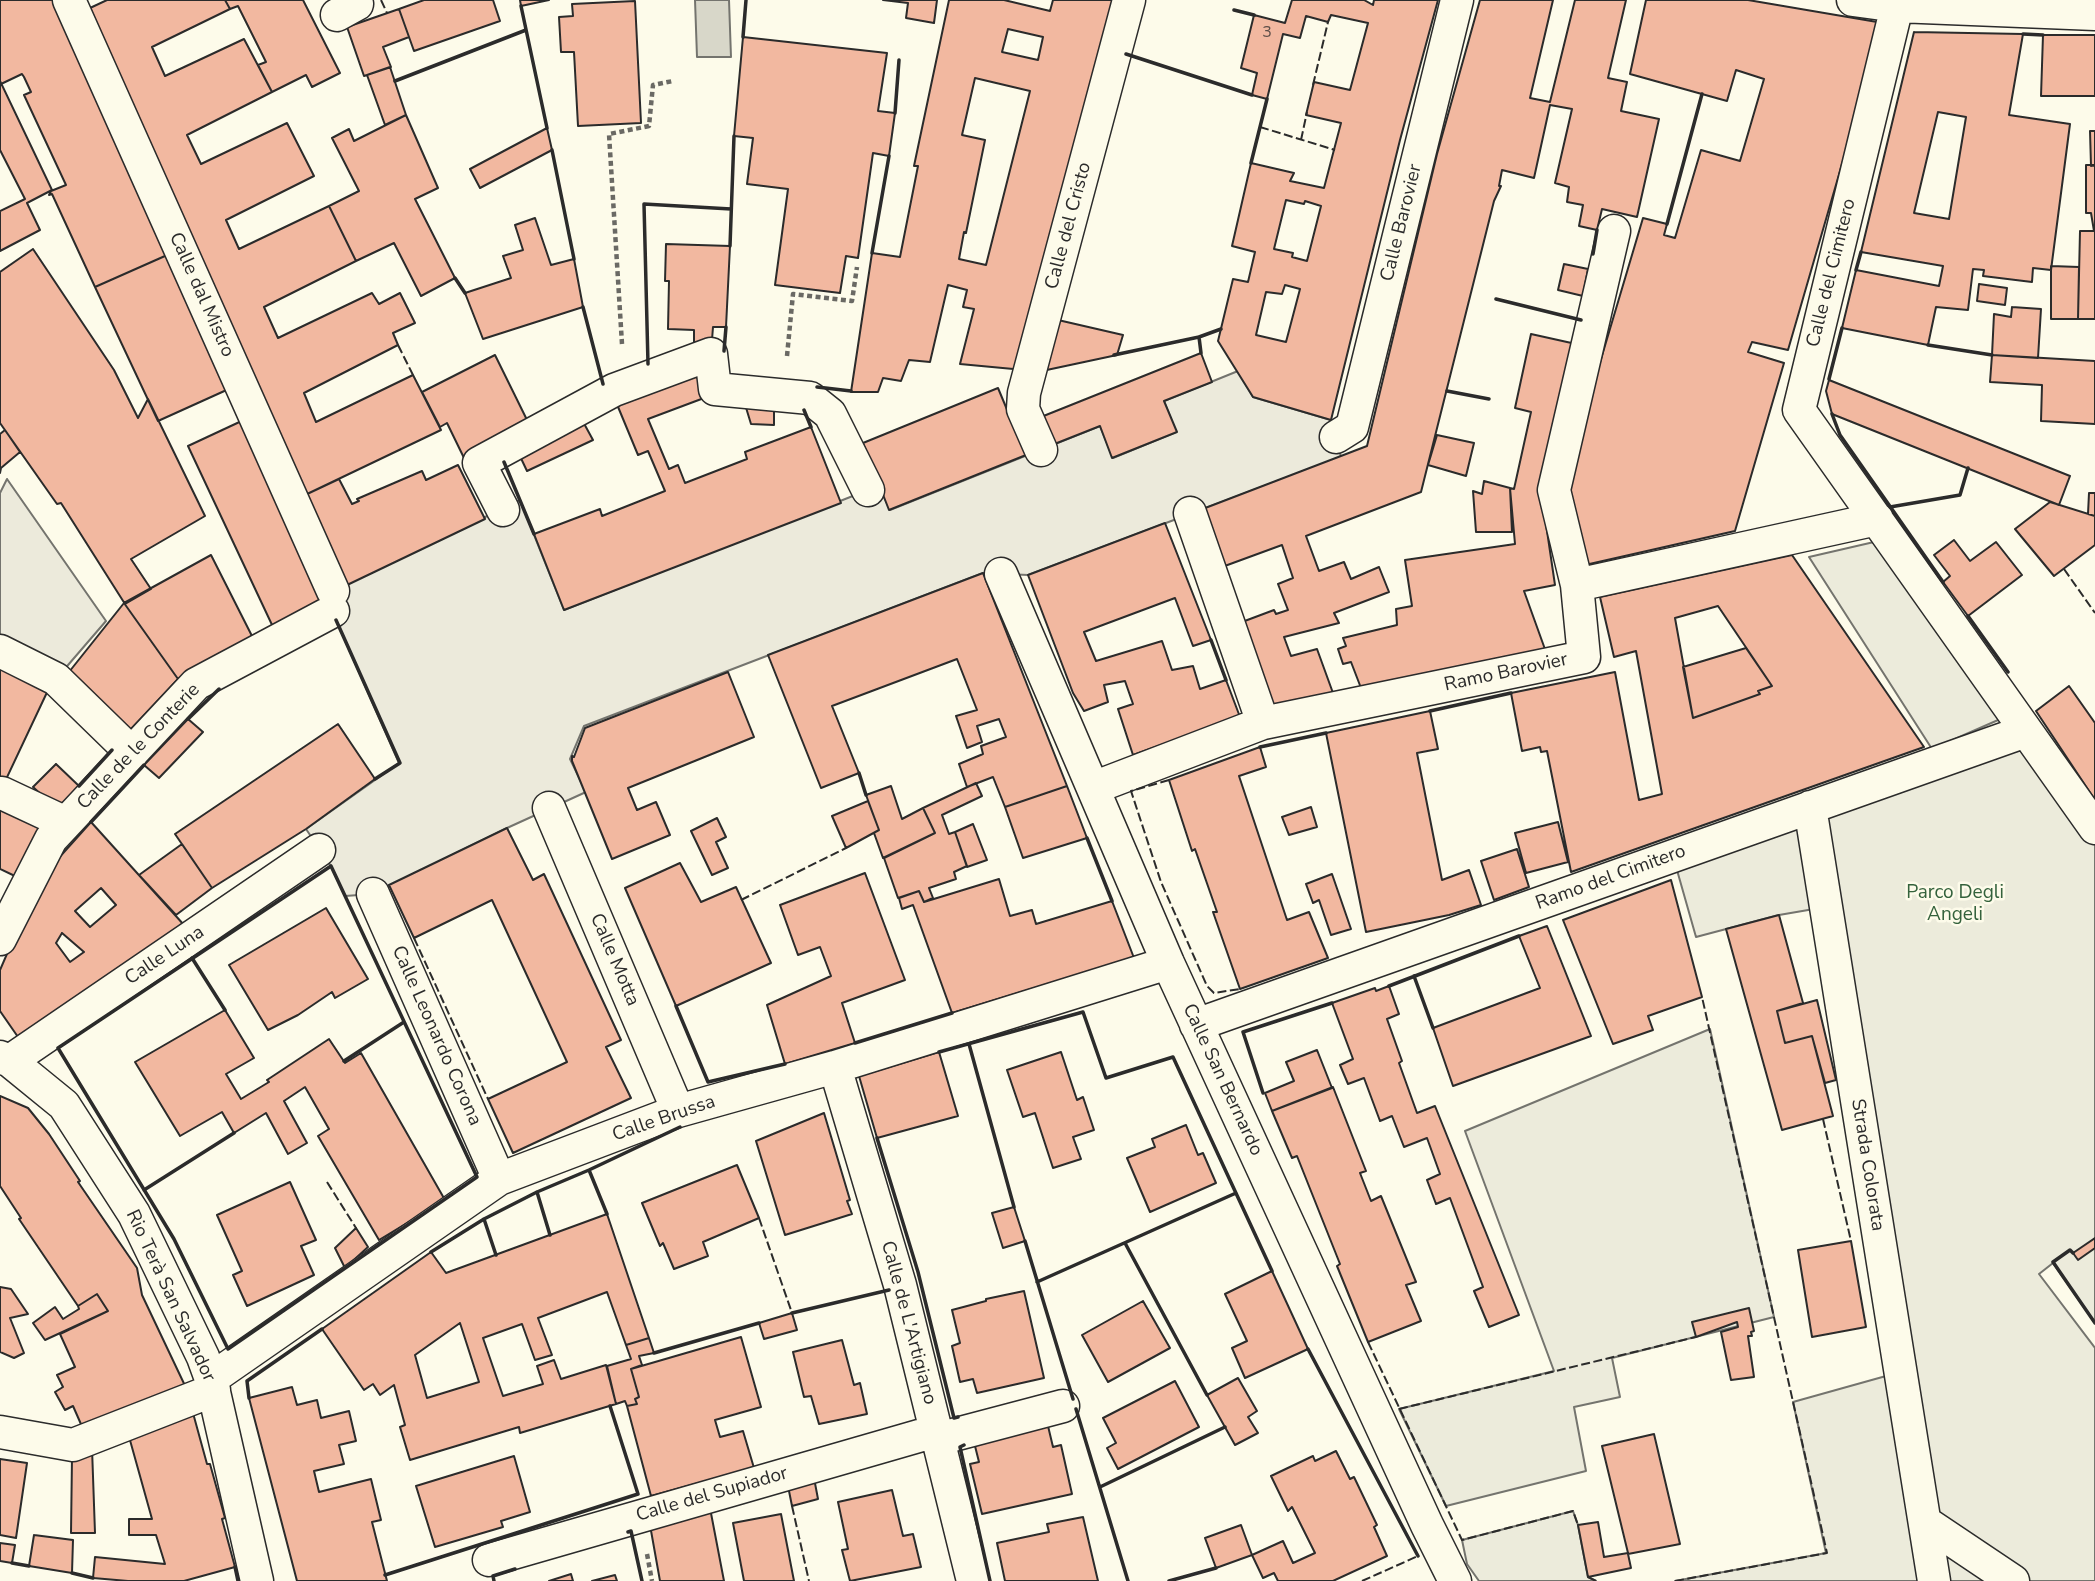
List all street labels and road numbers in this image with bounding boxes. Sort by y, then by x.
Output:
street label: Calle del Cristo [1041,160,1097,292]
street label: Calle Barovier [1376,162,1428,284]
street label: Calle del Cimitero [1803,196,1861,350]
street label: Calle dal Mistro [163,229,239,361]
street label: Ramo Barovier [1442,649,1570,697]
street label: Calle de le Conterie [73,679,205,815]
street label: Ramo del Cimitero [1533,840,1689,916]
street label: Calle Motta [584,910,644,1010]
street label: Calle Luna [121,921,209,991]
street label: Calle Leonardo Corona [386,943,486,1129]
street label: Calle San Bernardo [1177,1000,1267,1160]
street label: Calle Brussa [610,1091,718,1147]
street label: Strada Colorata [1845,1097,1889,1233]
street label: Rio Terà San Salvador [120,1206,220,1386]
street label: Calle de L'Artigiano [875,1239,941,1407]
street label: Calle del Supiador [634,1462,790,1528]

